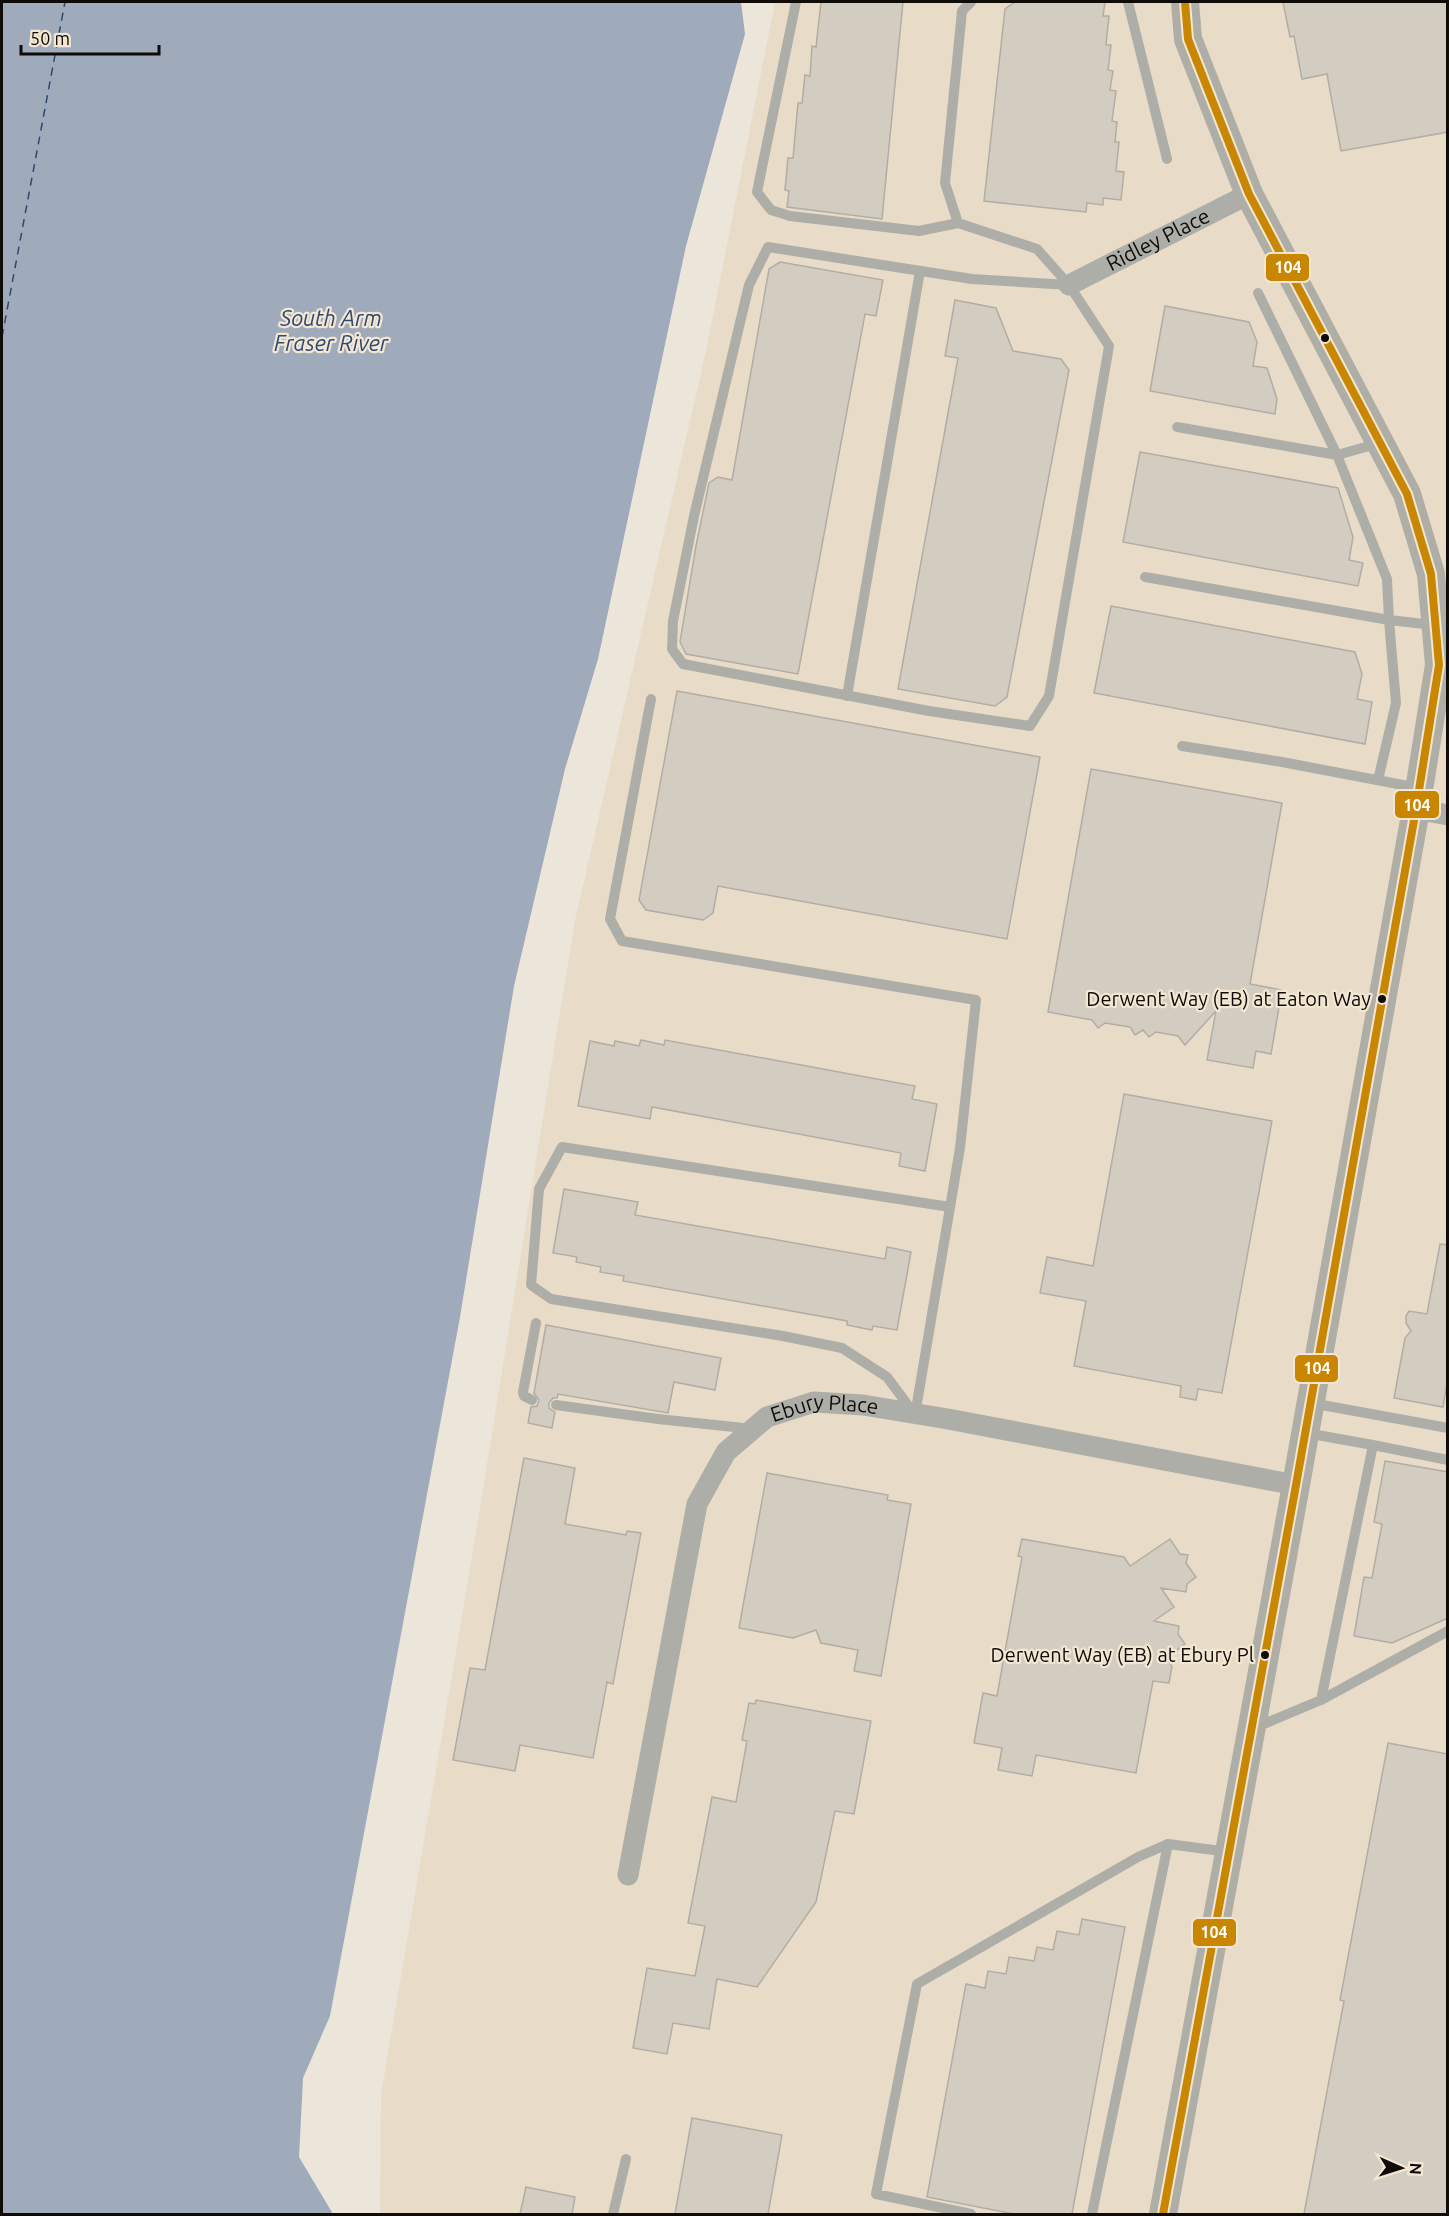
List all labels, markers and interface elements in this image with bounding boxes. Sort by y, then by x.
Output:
scale bar [21,18,159,56]
text: 50 m [30,28,70,48]
street label: Ridley Place [1102,203,1214,275]
line badge: 104 [1265,253,1310,282]
text: 104 [1274,258,1302,276]
water label: South Arm Fraser River [274,305,389,355]
unlabelled marker [1319,332,1331,344]
line badge: 104 [1394,790,1440,819]
text: 104 [1403,796,1431,814]
place label: Derwent Way (EB) at Eaton Way [1086,987,1371,1010]
marker: Derwent Way (EB) at Eaton Way [1376,993,1388,1005]
line badge: 104 [1294,1354,1339,1383]
text: 104 [1303,1359,1331,1377]
street label: Ebury Place [767,1389,880,1426]
place label: Derwent Way (EB) at Ebury Pl [991,1643,1254,1666]
marker: Derwent Way (EB) at Ebury Pl [1259,1649,1271,1661]
line badge: 104 [1192,1918,1237,1947]
text: 104 [1200,1923,1228,1941]
north arrow [1371,2138,1431,2198]
text: N [1407,2162,1425,2175]

